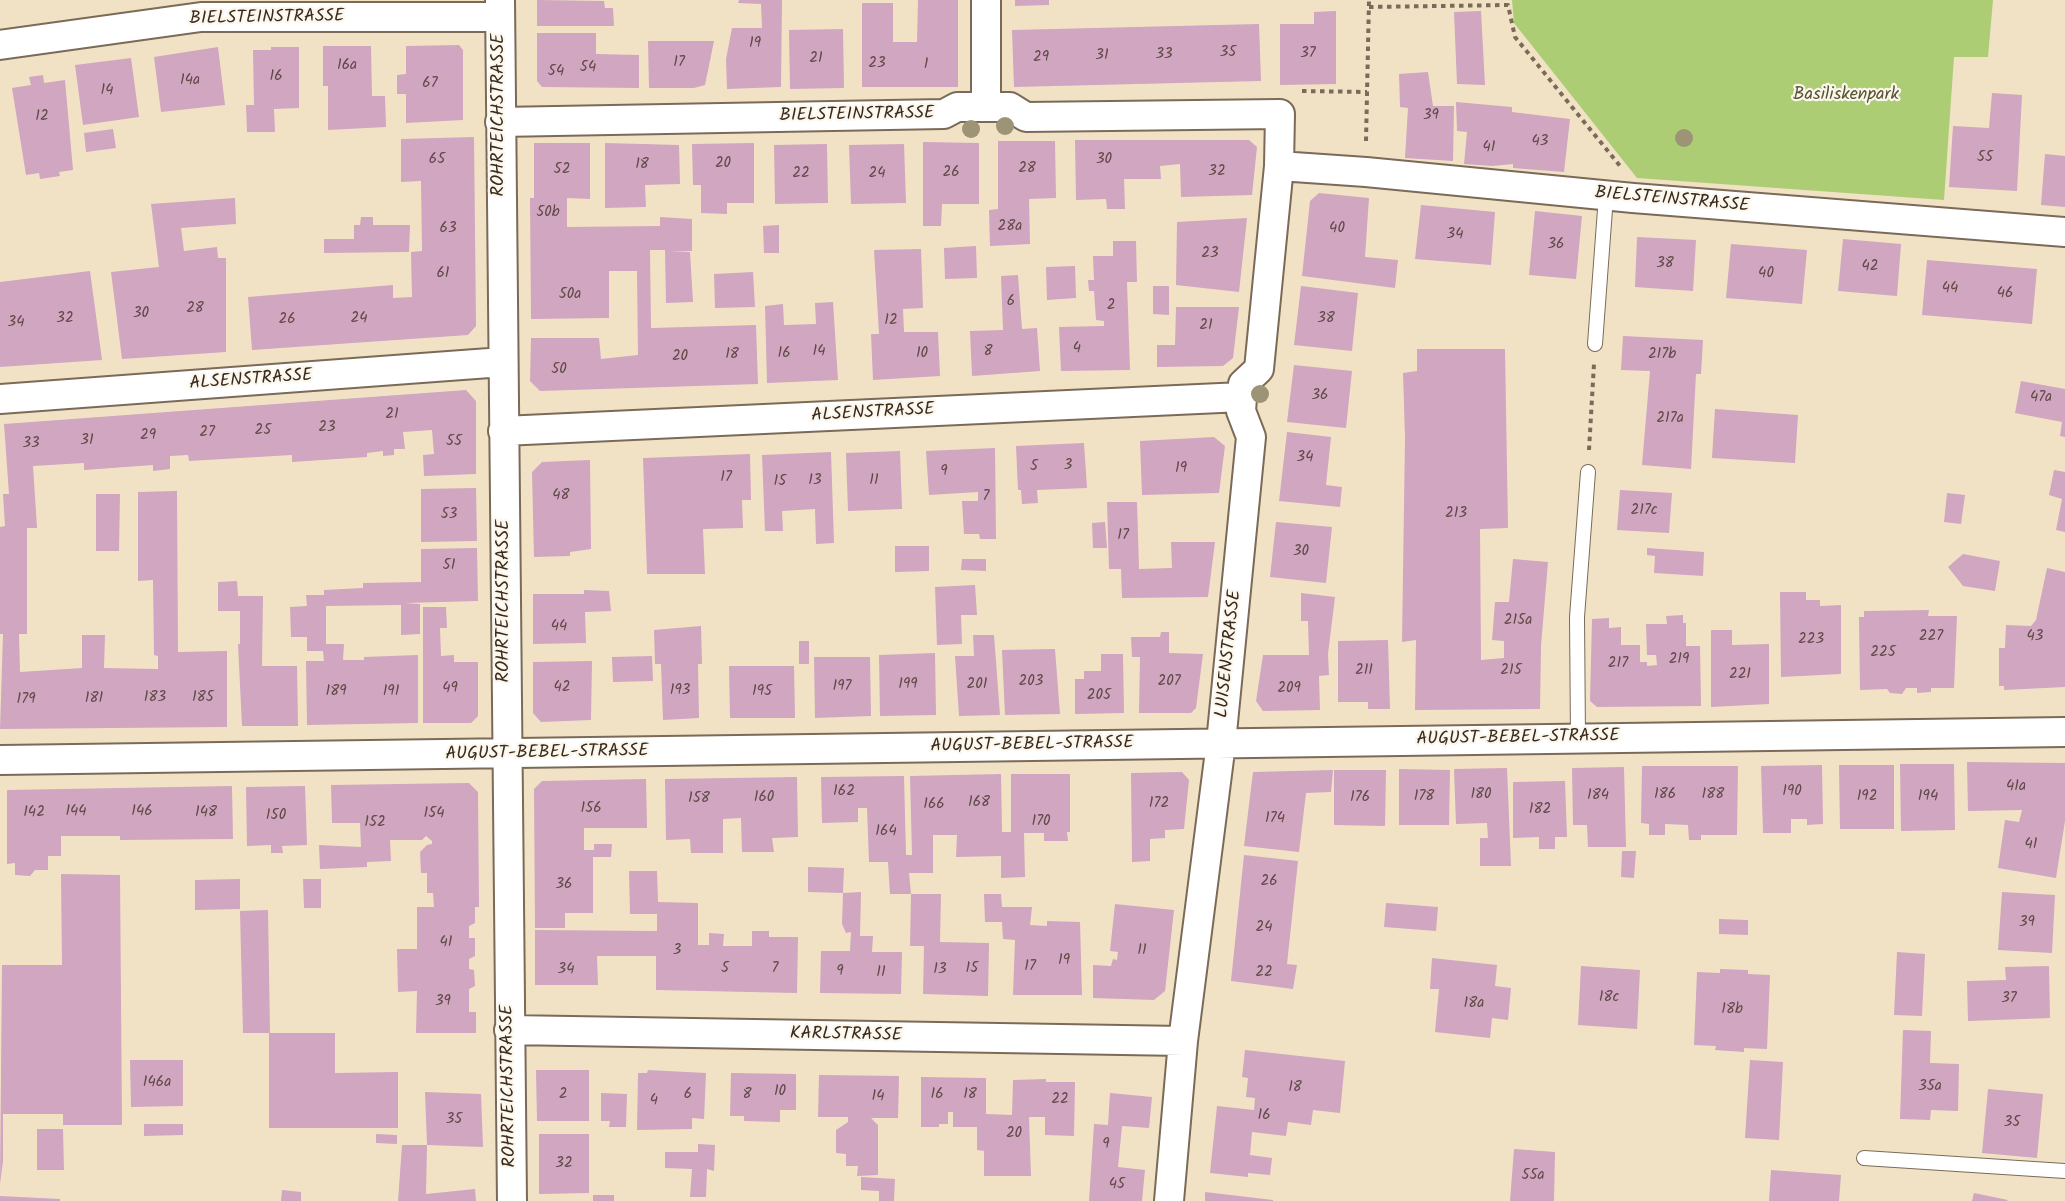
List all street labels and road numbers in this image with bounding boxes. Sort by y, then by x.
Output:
street label: BIELSTEINSTRASSE [189,7,345,31]
street label: ROHRTEICHSTRASSE [489,34,511,196]
street label: BIELSTEINSTRASSE [779,104,935,128]
street label: BIELSTEINSTRASSE [1594,183,1750,219]
street label: ALSENSTRASSE [189,366,313,396]
street label: ALSENSTRASSE [811,400,935,428]
street label: ROHRTEICHSTRASSE [494,520,516,682]
street label: LUISENSTRASSE [1213,589,1247,719]
street label: AUGUST-BEBEL-STRASSE [1416,726,1620,752]
street label: AUGUST-BEBEL-STRASSE [930,733,1134,759]
street label: AUGUST-BEBEL-STRASSE [445,741,649,767]
street label: ROHRTEICHSTRASSE [498,1004,522,1168]
street label: KARLSTRASSE [790,1024,902,1048]

